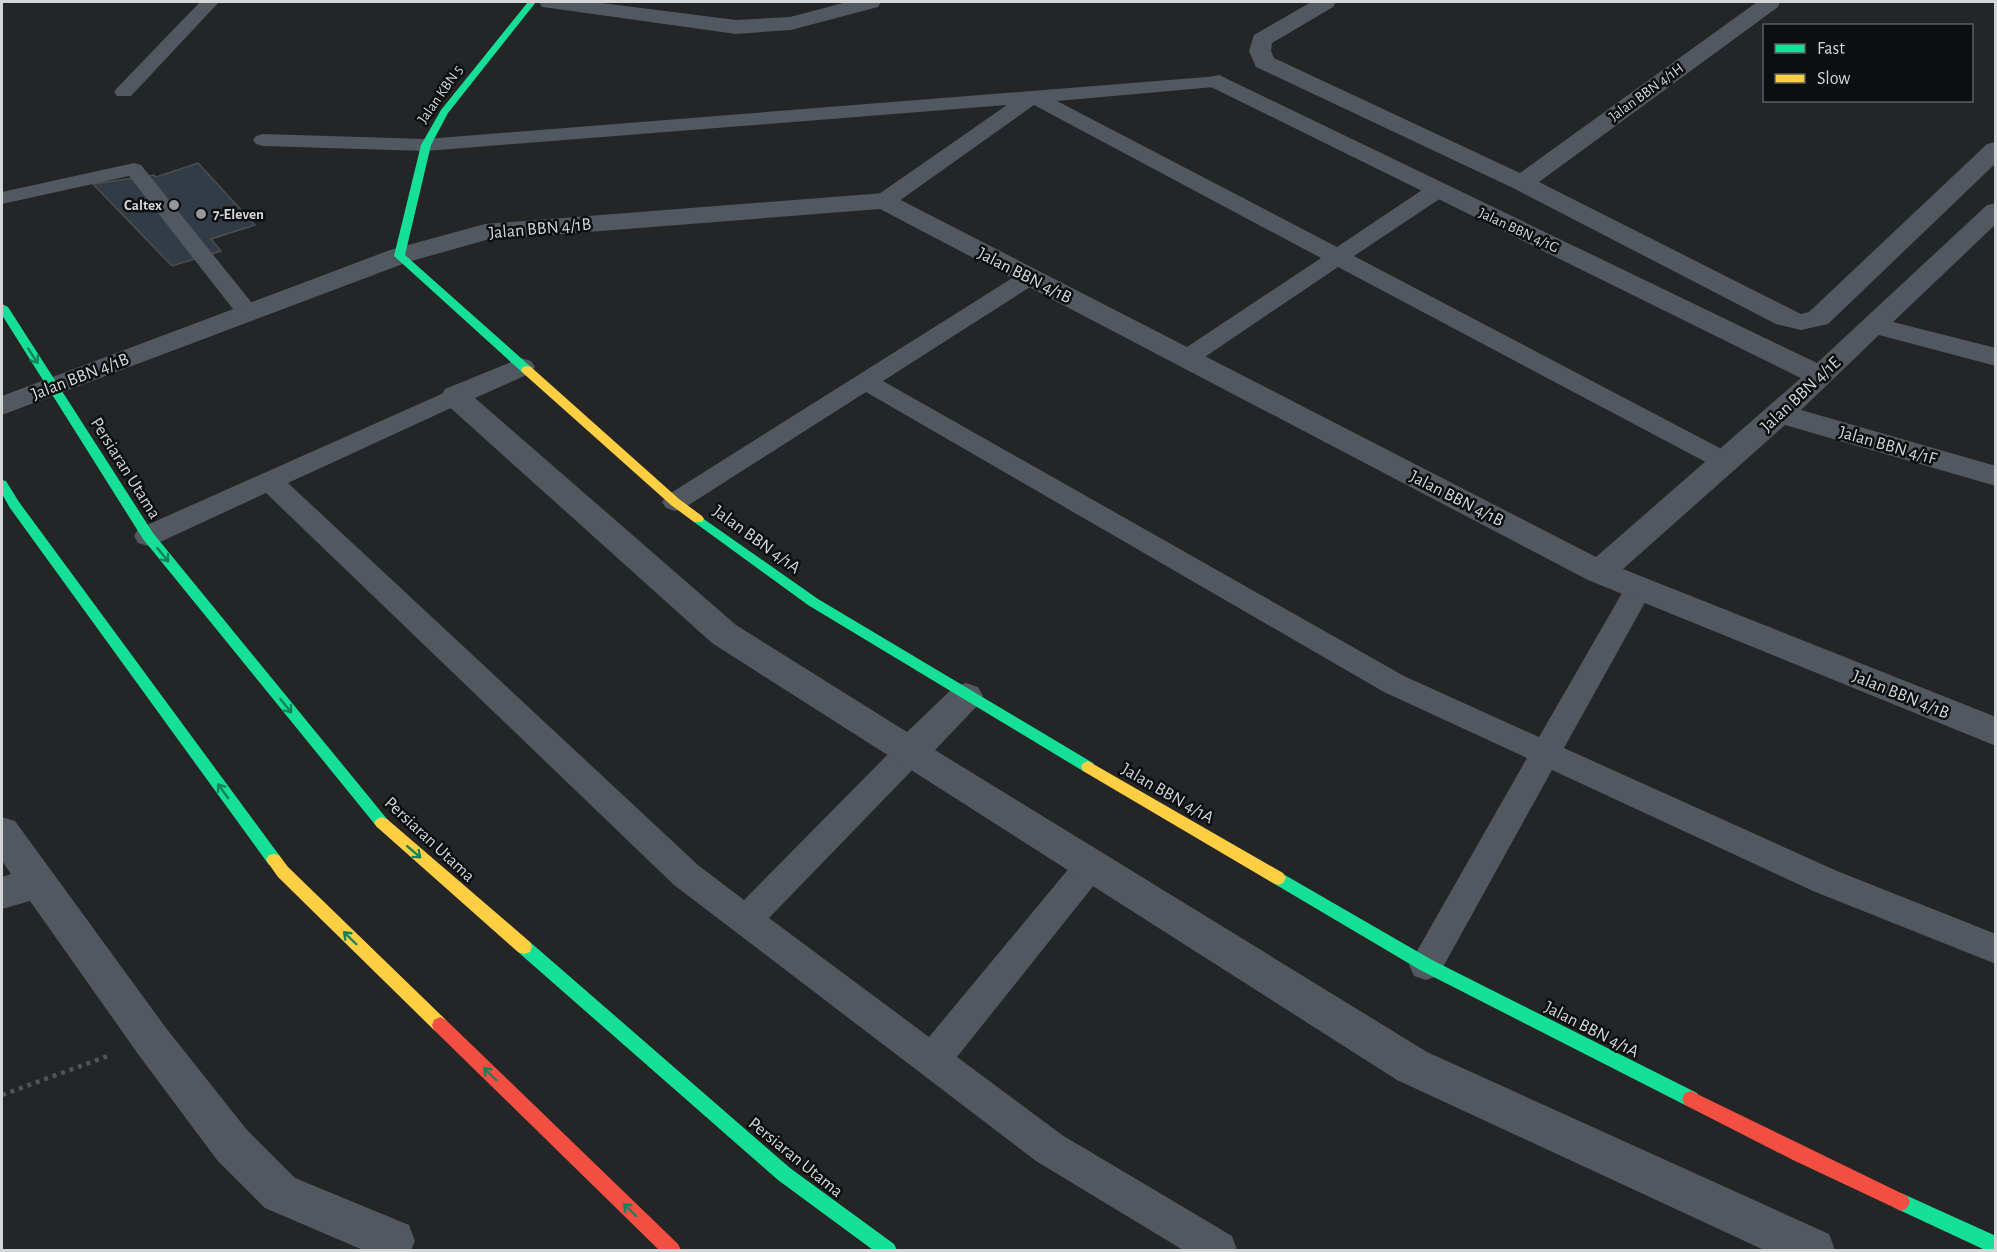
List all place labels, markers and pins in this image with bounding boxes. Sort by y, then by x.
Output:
place label: Caltex [124,198,162,213]
marker: Caltex [167,198,181,212]
marker: 7-Eleven [194,207,208,221]
place label: 7-Eleven [213,207,264,222]

